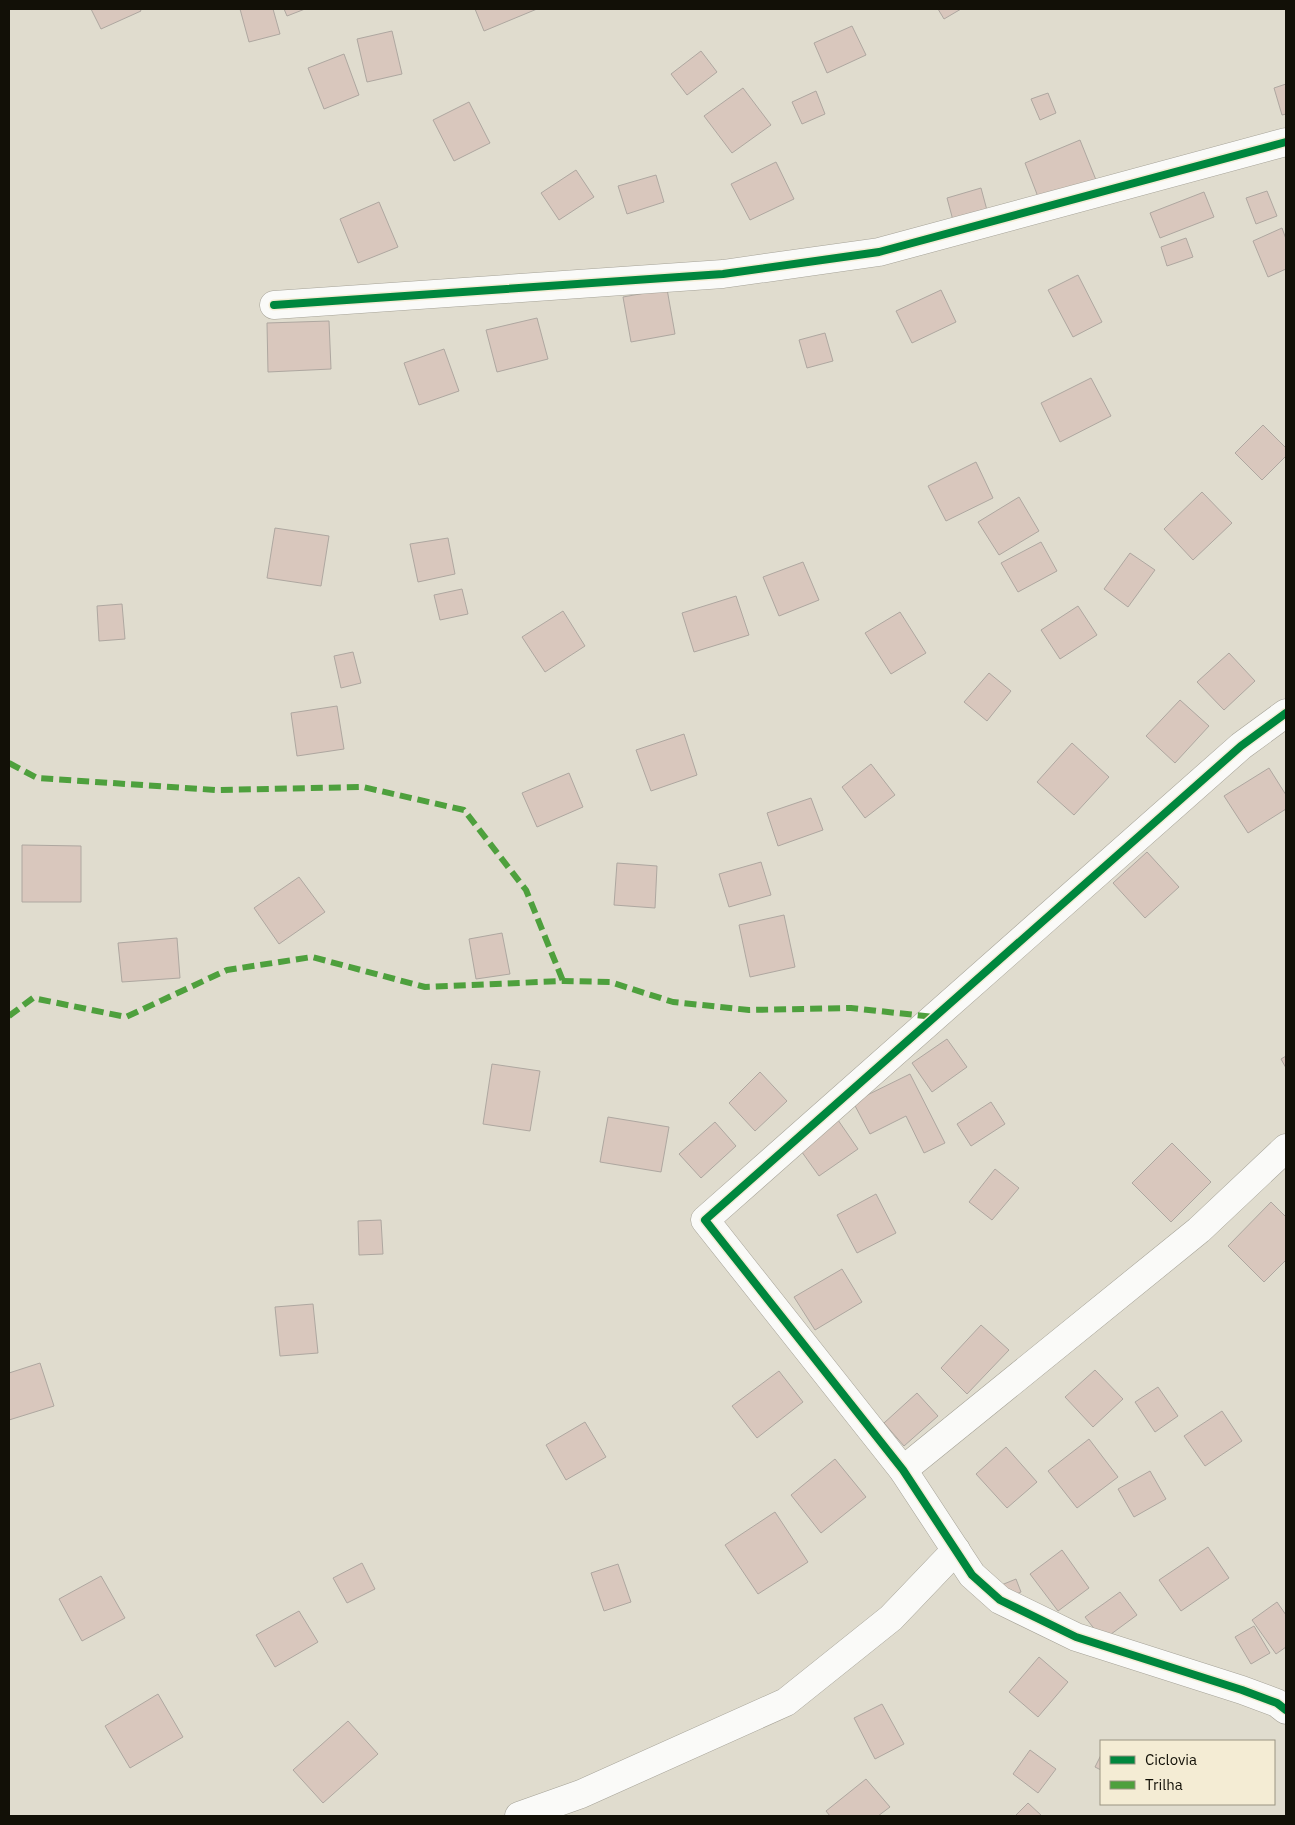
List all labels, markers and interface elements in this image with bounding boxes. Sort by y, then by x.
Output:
legend [1100,1740,1275,1805]
text: Ciclovia [1145,1750,1197,1769]
text: Trilha [1145,1775,1183,1794]

